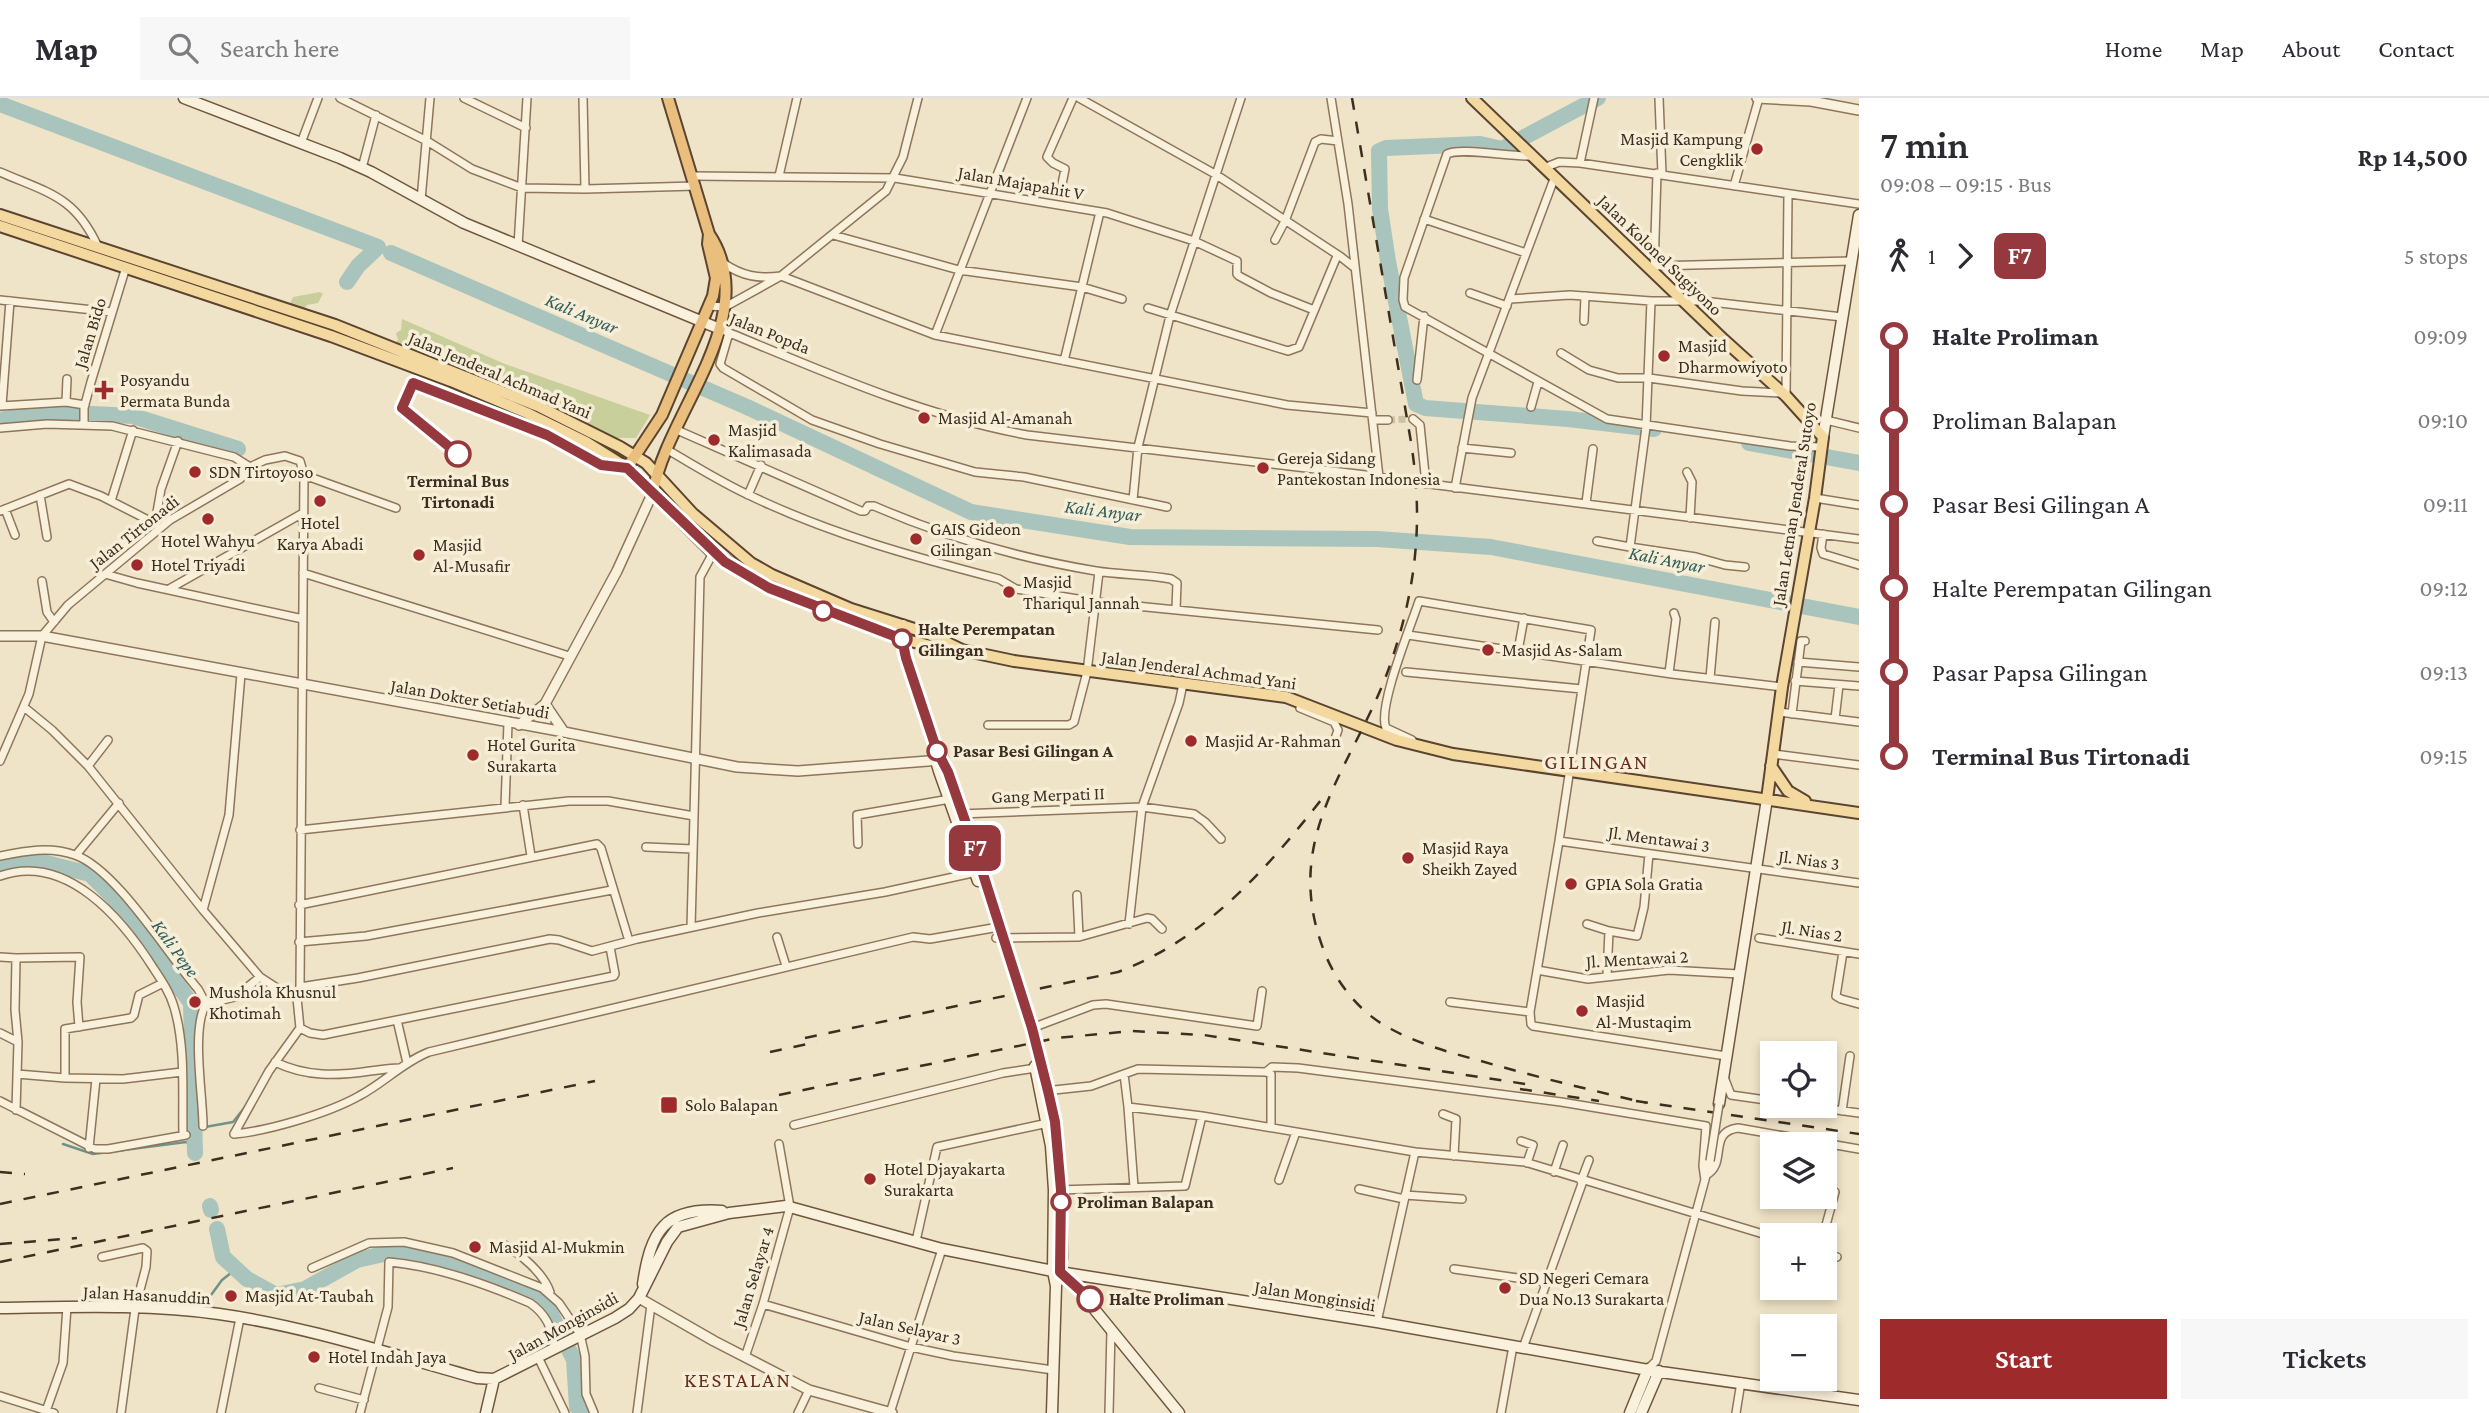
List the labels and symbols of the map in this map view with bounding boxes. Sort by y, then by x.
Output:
place label: Masjid Kampung Cengklik [1620,129,1743,170]
marker: Masjid Kampung Cengklik [1749,141,1765,157]
street label: Jalan Majapahit V [954,162,1086,205]
street label: Jalan Kolonel Sugiyono [1592,189,1726,320]
water label: Kali Anyar [542,289,622,339]
street label: Jalan Bido [69,295,110,373]
street label: Jalan Popda [725,307,813,358]
street label: Jalan Jenderal Achmad Yani [404,327,595,423]
place label: Masjid Dharmowiyoto [1678,336,1788,377]
marker: Masjid Dharmowiyoto [1656,348,1672,364]
place label: Posyandu Permata Bunda [120,370,230,411]
marker: Posyandu Permata Bunda [94,380,114,400]
street label: Jalan Letnan Jenderal Sutoyo [1768,401,1820,609]
place label: Masjid Al-Amanah [938,408,1073,429]
marker: Masjid Al-Amanah [916,410,932,426]
place label: Masjid Kalimasada [728,420,812,461]
marker: Masjid Kalimasada [706,432,722,448]
marker: Terminal Bus Tirtonadi [445,441,471,467]
place label: Gereja Sidang Pantekostan Indonesia [1277,448,1440,489]
marker: Gereja Sidang Pantekostan Indonesia [1255,460,1271,476]
place label: SDN Tirtoyoso [209,462,313,482]
marker: SDN Tirtoyoso [187,464,203,480]
place label: Terminal Bus Tirtonadi [407,471,509,512]
street label: Jalan Tirtonadi [84,491,183,574]
marker: Hotel Karya Abadi [312,493,328,509]
water label: Kali Anyar [1064,495,1144,526]
marker: Hotel Wahyu [200,511,216,527]
place label: Hotel Karya Abadi [277,513,364,554]
place label: GAIS Gideon Gilingan [930,519,1021,560]
place label: Hotel Wahyu [161,531,256,551]
marker: GAIS Gideon Gilingan [908,531,924,547]
place label: Masjid Al-Musafir [433,535,511,576]
water label: Kali Anyar [1627,542,1708,577]
marker: Masjid Al-Musafir [411,547,427,563]
place label: Hotel Triyadi [151,555,245,575]
marker: Hotel Triyadi [129,557,145,573]
place label: Masjid Thariqul Jannah [1023,572,1140,613]
marker: Masjid Thariqul Jannah [1001,584,1017,600]
unlabelled marker [813,601,833,621]
place label: Halte Perempatan Gilingan [918,619,1056,660]
marker: Halte Perempatan Gilingan [892,629,912,649]
place label: Masjid As-Salam [1502,640,1623,661]
marker: Masjid As-Salam [1480,642,1496,658]
street label: Jalan Jenderal Achmad Yani [1098,646,1298,694]
street label: Jalan Dokter Setiabudi [387,675,551,723]
place label: Masjid Ar-Rahman [1205,731,1341,752]
marker: Masjid Ar-Rahman [1183,733,1199,749]
place label: Hotel Gurita Surakarta [487,735,576,776]
marker: Pasar Besi Gilingan A [927,741,947,761]
place label: Pasar Besi Gilingan A [953,741,1113,761]
marker: Hotel Gurita Surakarta [465,747,481,763]
district label: GILINGAN [1544,750,1650,774]
street label: Gang Merpati II [991,783,1105,807]
street label: Jl. Mentawai 3 [1605,822,1711,856]
line badge: F7 [944,825,1006,871]
place label: Masjid Raya Sheikh Zayed [1422,838,1518,879]
street label: Jl. Nias 3 [1775,846,1841,874]
marker: Masjid Raya Sheikh Zayed [1400,850,1416,866]
place label: GPIA Sola Gratia [1585,874,1703,894]
marker: GPIA Sola Gratia [1563,876,1579,892]
water label: Kali Pepe [148,916,203,981]
street label: Jl. Nias 2 [1778,916,1844,946]
street label: Jl. Mentawai 2 [1583,946,1689,972]
place label: Mushola Khusnul Khotimah [209,982,336,1023]
place label: Masjid Al-Mustaqim [1596,991,1692,1032]
marker: Mushola Khusnul Khotimah [187,994,203,1010]
marker: Masjid Al-Mustaqim [1574,1003,1590,1019]
marker: Solo Balapan [659,1095,679,1115]
place label: Solo Balapan [685,1095,778,1115]
place label: Hotel Djayakarta Surakarta [884,1159,1005,1200]
marker: Hotel Djayakarta Surakarta [862,1171,878,1187]
marker: Proliman Balapan [1051,1192,1071,1212]
place label: Proliman Balapan [1077,1192,1214,1212]
street label: Jalan Selayar 4 [728,1224,778,1332]
place label: Masjid Al-Mukmin [489,1237,625,1258]
marker: Masjid Al-Mukmin [467,1239,483,1255]
place label: SD Negeri Cemara Dua No.13 Surakarta [1519,1268,1664,1309]
street label: Jalan Monginsidi [1251,1276,1377,1315]
marker: SD Negeri Cemara Dua No.13 Surakarta [1497,1280,1513,1296]
street label: Jalan Hasanuddin [81,1282,212,1308]
place label: Masjid At-Taubah [245,1286,374,1307]
marker: Halte Proliman [1077,1286,1103,1312]
street label: Jalan Monginsidi [503,1287,622,1365]
marker: Masjid At-Taubah [223,1288,239,1304]
place label: Halte Proliman [1109,1289,1225,1309]
street label: Jalan Selayar 3 [855,1306,963,1349]
place label: Hotel Indah Jaya [328,1347,447,1367]
marker: Hotel Indah Jaya [306,1349,322,1365]
district label: KESTALAN [684,1368,792,1392]

